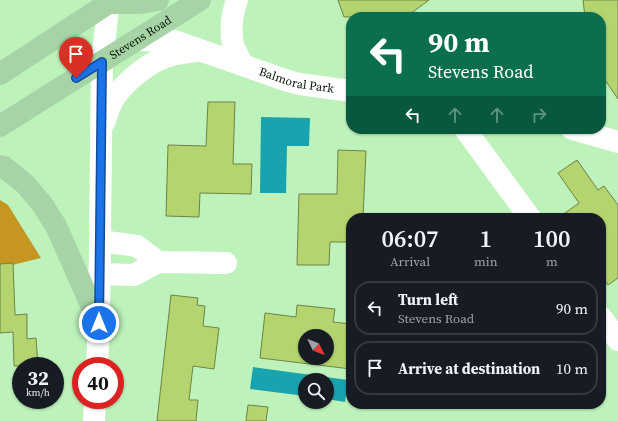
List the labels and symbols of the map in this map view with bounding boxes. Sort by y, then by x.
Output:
street label: Stevens Road [106,12,175,63]
pin [59,37,93,78]
street label: Balmoral Park [257,63,335,97]
position arrow [78,302,120,344]
north arrow [298,329,334,365]
speed limit sign: 40 [72,357,124,409]

